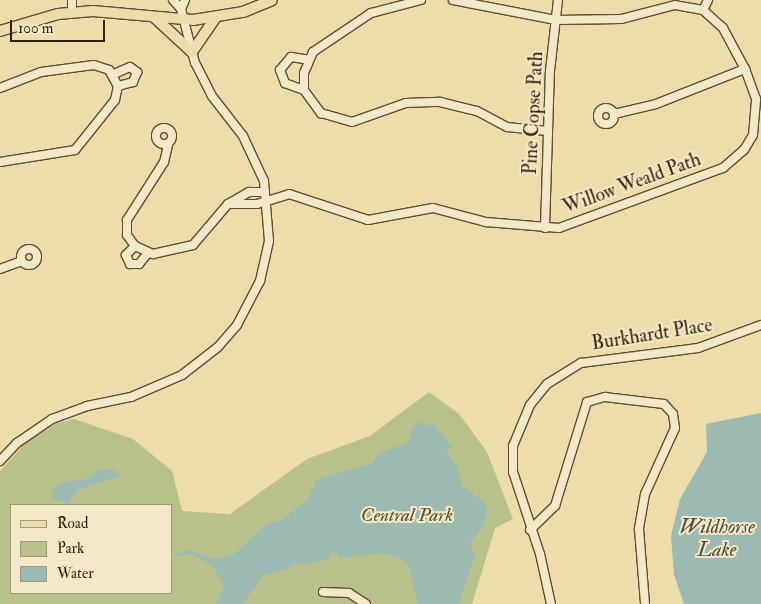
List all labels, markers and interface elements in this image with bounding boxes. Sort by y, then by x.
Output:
scale bar [12,10,108,42]
text: 100 m [18,19,53,38]
street label: Pine Copse Path [519,51,549,175]
street label: Willow Weald Path [560,149,704,219]
street label: Burkhardt Place [590,314,714,356]
legend [10,504,172,594]
park label: Central Park [361,505,453,527]
text: Road [57,514,88,533]
water label: Wildhorse Lake [679,515,755,562]
text: Park [57,539,84,558]
text: Water [57,564,94,583]

